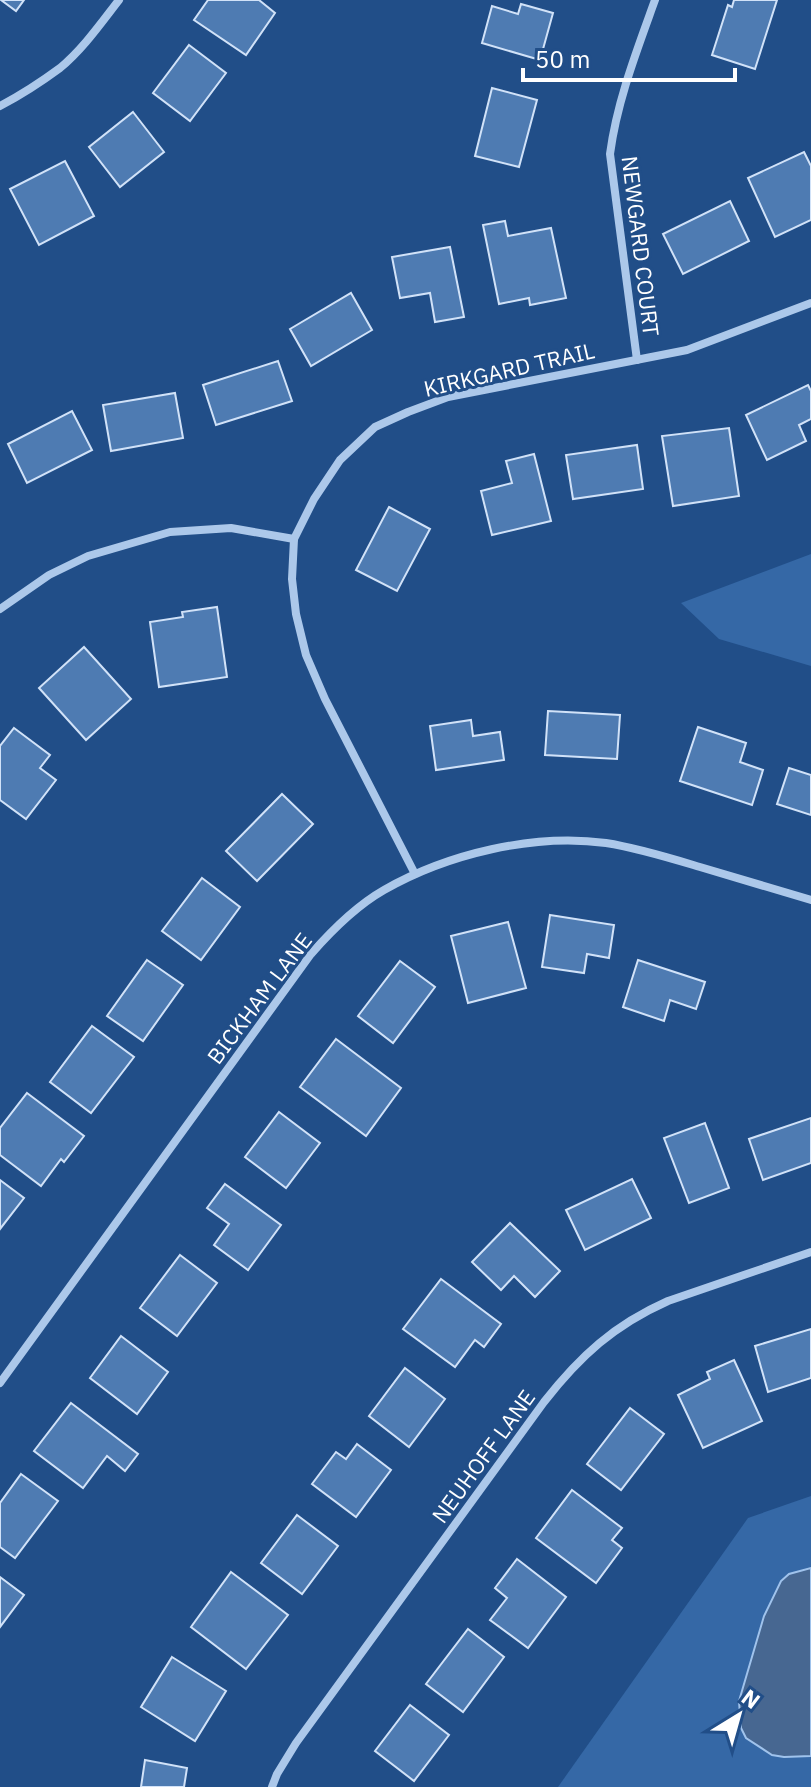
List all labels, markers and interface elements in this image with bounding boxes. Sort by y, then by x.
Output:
scale bar [523,32,735,82]
text: 50 m [535,43,590,75]
street label: NEWGARD COURT [616,154,666,338]
street label: KIRKGARD TRAIL [421,335,597,403]
street label: BICKHAM LANE [200,926,318,1070]
street label: NEUHOFF LANE [425,1384,541,1528]
north arrow [699,1675,779,1755]
text: N [736,1682,766,1715]

